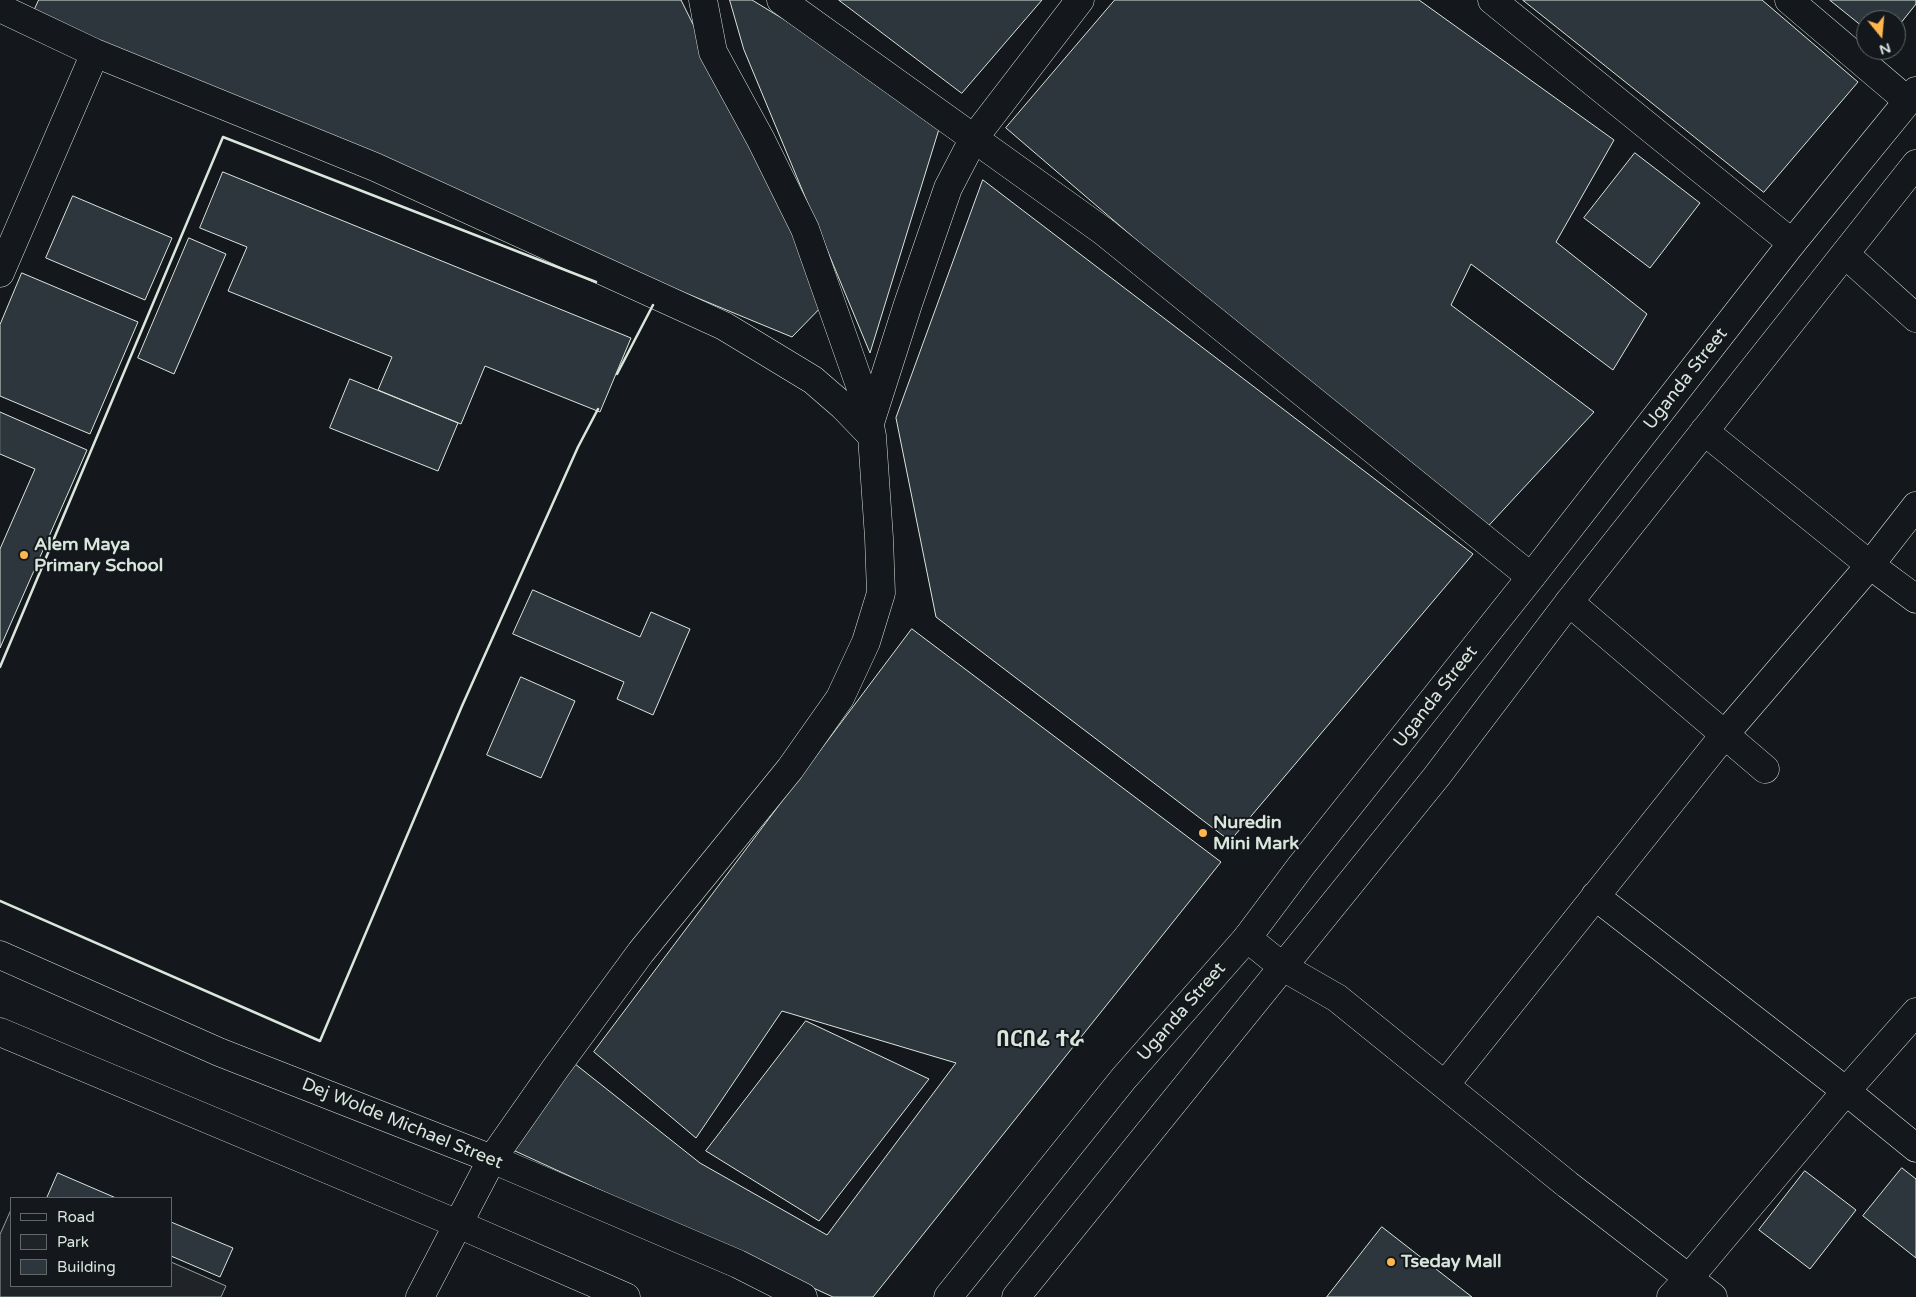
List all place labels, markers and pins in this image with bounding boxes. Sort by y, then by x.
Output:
place label: Alem Maya Primary School [34,534,163,576]
marker: Alem Maya Primary School [18,549,30,561]
place label: Nuredin Mini Mark [1213,812,1299,854]
marker: Nuredin Mini Mark [1197,827,1209,839]
place label: Tseday Mall [1401,1251,1502,1273]
marker: Tseday Mall [1385,1256,1397,1268]

